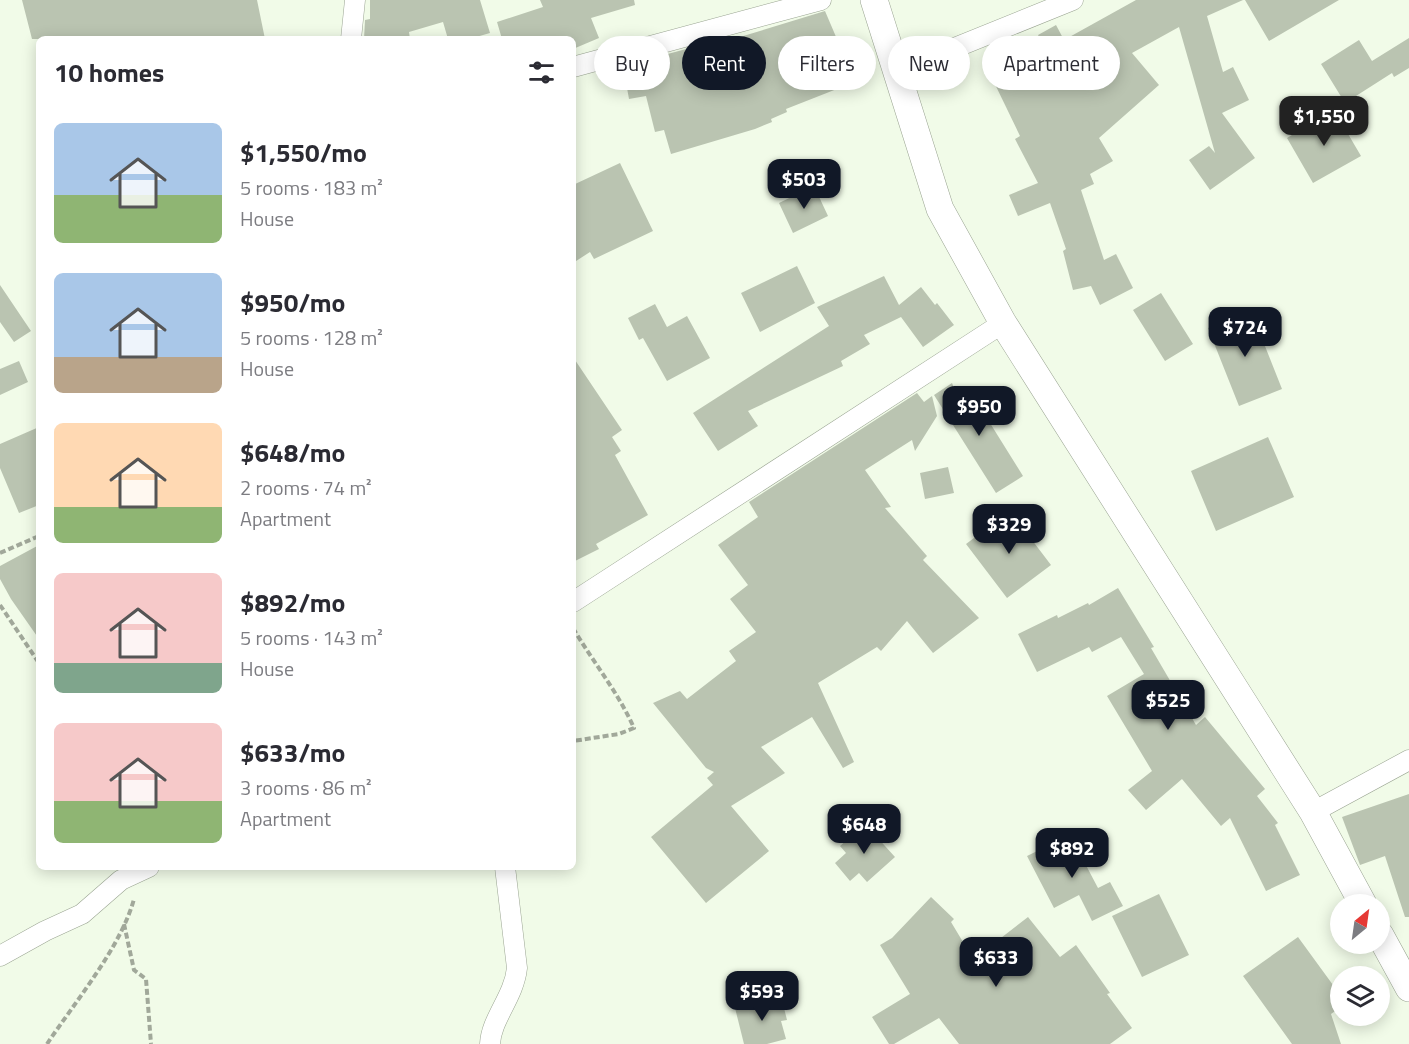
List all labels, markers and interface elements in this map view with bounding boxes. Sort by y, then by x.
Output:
chip: Buy [594,36,670,90]
chip: Rent [682,36,766,90]
chip: Filters [778,36,876,90]
chip: New [888,36,970,90]
chip: Apartment [982,36,1120,90]
text: 10 homes [54,53,164,92]
icon: filters [525,56,558,89]
pin: $1,550 [1275,96,1373,147]
text: $1,550 [1293,100,1355,131]
text: $1,550/mo [240,133,367,172]
icon: home [102,147,174,219]
pin: $503 [768,159,840,210]
text: $503 [782,163,826,194]
text: 5 rooms · 183 m² [240,172,383,203]
text: House [240,203,294,234]
text: $950/mo [240,283,345,322]
icon: home [102,297,174,369]
pin: $724 [1209,307,1281,358]
text: $724 [1223,311,1267,342]
text: 5 rooms · 128 m² [240,322,383,353]
text: House [240,353,294,384]
pin: $950 [943,386,1015,437]
text: $950 [957,390,1001,421]
text: $648/mo [240,433,345,472]
icon: home [102,447,174,519]
text: 2 rooms · 74 m² [240,472,372,503]
text: Apartment [240,503,331,534]
pin: $329 [973,504,1045,555]
text: $329 [987,508,1031,539]
text: $892/mo [240,583,345,622]
icon: home [102,597,174,669]
text: 5 rooms · 143 m² [240,622,383,653]
text: House [240,653,294,684]
pin: $525 [1132,680,1204,731]
text: $525 [1146,684,1190,715]
text: $633/mo [240,733,345,772]
icon: home [102,747,174,819]
text: 3 rooms · 86 m² [240,772,372,803]
text: Apartment [240,803,331,834]
pin: $648 [828,804,900,855]
text: $648 [842,808,886,839]
pin: $892 [1036,828,1108,879]
text: $892 [1050,832,1094,863]
north arrow [1330,894,1390,954]
map controls [1330,894,1390,1026]
pin: $633 [960,937,1032,988]
text: $633 [974,941,1018,972]
button: layers [1330,966,1390,1026]
pin: $593 [726,971,798,1022]
text: $593 [740,975,784,1006]

